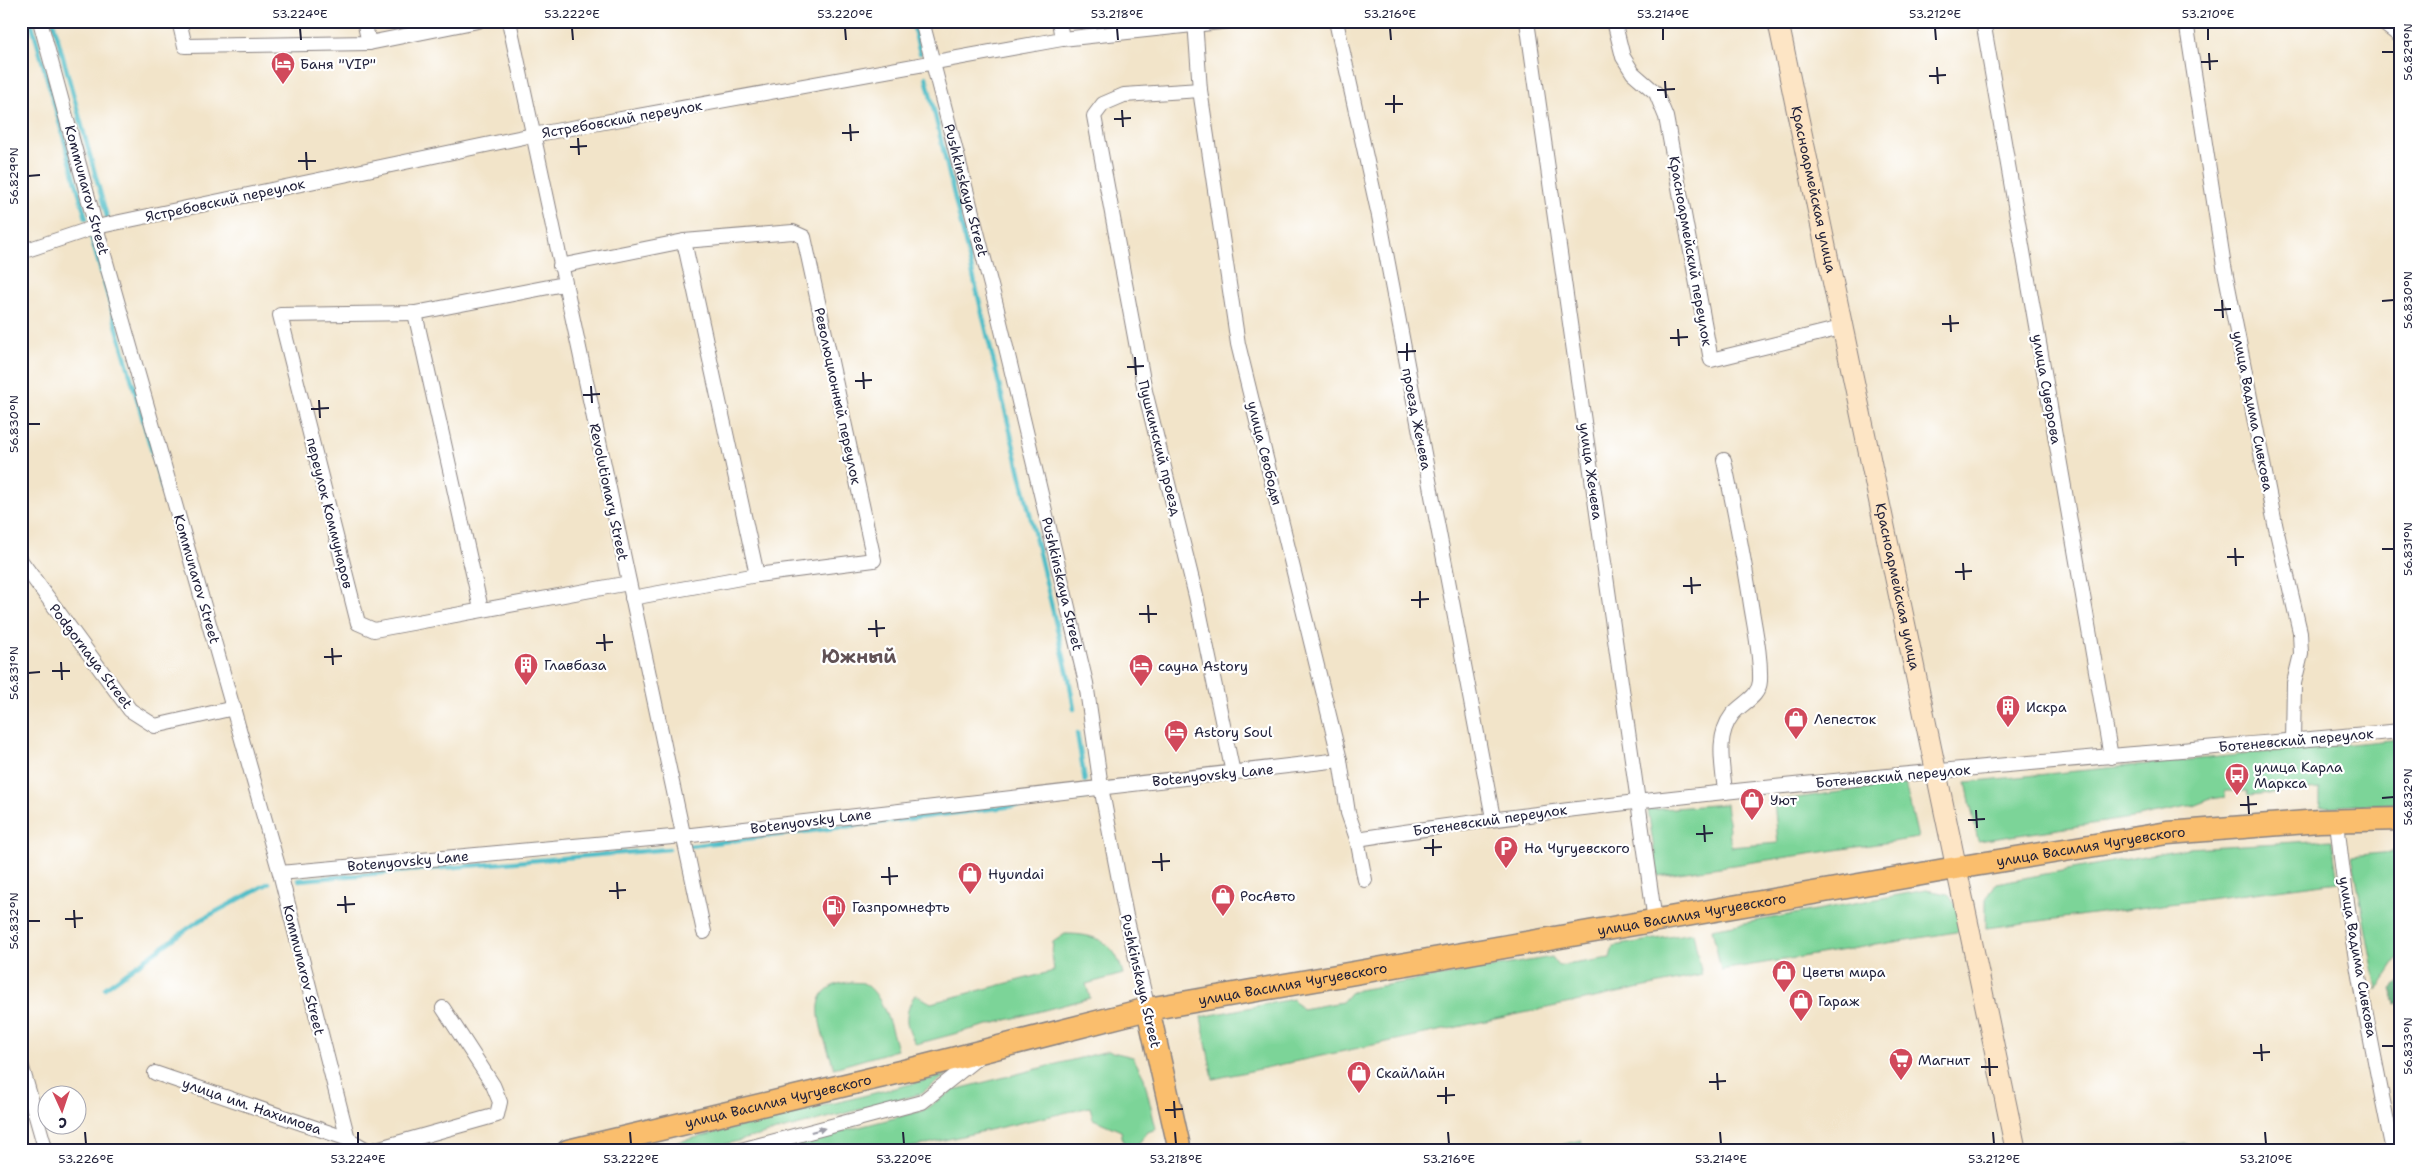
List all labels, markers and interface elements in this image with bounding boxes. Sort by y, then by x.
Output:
text: 53.224°E [272,6,328,22]
text: 53.222°E [544,6,600,22]
text: 53.220°E [817,6,873,22]
text: 53.218°E [1091,6,1143,22]
text: 53.216°E [1364,6,1416,22]
text: 53.214°E [1637,6,1689,22]
text: 53.212°E [1909,6,1961,22]
text: 53.210°E [2182,6,2234,22]
text: 56.829°N [2400,23,2416,81]
hotel icon: Баня "VIP" [270,51,296,85]
place label: Баня "VIP" [300,55,376,73]
street label: Ястребовский переулок [540,96,704,142]
street label: Красноармейская улица [1787,104,1841,275]
street label: Pushkinskaya Street [940,122,992,259]
street label: Kommunarov Street [61,123,113,257]
text: 56.829°N [6,147,22,205]
street label: Красноармейский переулок [1665,154,1717,348]
street label: Ястребовский переулок [144,174,307,226]
text: 56.830°N [2400,271,2416,329]
street label: Революционный переулок [810,306,866,487]
street label: улица Вадима Сивкова [2229,329,2277,493]
street label: улица Суворова [2028,332,2066,446]
street label: проезд Жечева [1398,366,1436,472]
street label: Пушкинский проезд [1134,378,1186,518]
text: 56.830°N [6,395,22,453]
street label: улица Свободы [1243,399,1287,507]
street label: улица Жечева [1575,421,1607,521]
street label: Revolutionary Street [586,422,632,562]
street label: переулок Коммунаров [302,436,358,590]
street label: Красноармейская улица [1872,501,1924,672]
street label: Kommunarov Street [170,512,224,646]
street label: Pushkinskaya Street [1038,515,1087,652]
text: 56.831°N [2400,522,2416,576]
street label: Podgornaya Street [45,600,137,712]
district label: Южный [822,644,896,669]
text: 56.831°N [6,646,22,700]
building icon: Главбаза [513,652,539,686]
hotel icon: сауна Astory [1128,653,1154,687]
place label: Главбаза [544,656,607,674]
place label: сауна Astory [1158,657,1248,675]
building icon: Искра [1995,694,2021,728]
place label: Искра [2026,698,2067,716]
shop icon: Лепесток [1783,706,1809,740]
place label: Лепесток [1814,710,1877,728]
hotel icon: Astory Soul [1163,719,1189,753]
place label: Astory Soul [1194,723,1273,741]
street label: Ботеневский переулок [2218,724,2375,756]
place label: улица Карла Маркса [2254,758,2343,792]
street label: Botenyovsky Lane [1151,760,1275,790]
street label: Ботеневский переулок [1815,760,1972,792]
bus stop icon: улица Карла Маркса [2224,762,2250,796]
text: 56.832°N [2400,768,2416,826]
shop icon: Уют [1739,787,1765,821]
place label: Уют [1770,791,1798,809]
street label: Ботеневский переулок [1412,800,1569,840]
street label: Botenyovsky Lane [749,805,873,837]
street label: улица Василия Чугуевского [1995,823,2186,870]
parking icon: На Чугуевского [1493,835,1519,869]
place label: На Чугуевского [1524,839,1630,857]
street label: Botenyovsky Lane [346,847,470,875]
shop icon: Hyundai [957,861,983,895]
place label: Hyundai [988,865,1044,883]
street label: улица Вадима Сивкова [2335,875,2381,1039]
shop icon: РосАвто [1210,883,1236,917]
place label: РосАвто [1240,887,1296,905]
street label: улица Василия Чугуевского [1596,889,1787,939]
text: 56.832°N [6,892,22,950]
fuel station icon: Газпромнефть [821,894,847,928]
place label: Газпромнефть [852,898,950,916]
street label: Kommunarov Street [279,903,329,1037]
street label: Pushkinskaya Street [1117,912,1165,1050]
street label: улица Василия Чугуевского [1197,958,1388,1009]
shop icon: Цветы мира [1771,959,1797,993]
place label: Цветы мира [1802,963,1886,981]
shop icon: Гараж [1788,988,1814,1022]
place label: Гараж [1818,992,1860,1010]
text: 56.833°N [2400,1017,2416,1075]
supermarket icon: Магнит [1888,1047,1914,1081]
place label: Магнит [1918,1051,1971,1069]
shop icon: СкайЛайн [1346,1060,1372,1094]
place label: СкайЛайн [1376,1064,1445,1082]
street label: улица Василия Чугуевского [683,1070,873,1132]
street label: улица им. Нахимова [180,1074,324,1138]
north arrow [38,1084,88,1134]
text: С [58,1114,67,1132]
one-way arrow [810,1125,825,1133]
text: 53.226°E [58,1151,114,1167]
text: 53.224°E [330,1151,386,1167]
text: 53.222°E [603,1151,659,1167]
text: 53.220°E [876,1151,932,1167]
text: 53.218°E [1150,1151,1202,1167]
text: 53.216°E [1423,1151,1475,1167]
text: 53.214°E [1695,1151,1747,1167]
text: 53.212°E [1968,1151,2020,1167]
text: 53.210°E [2240,1151,2292,1167]

